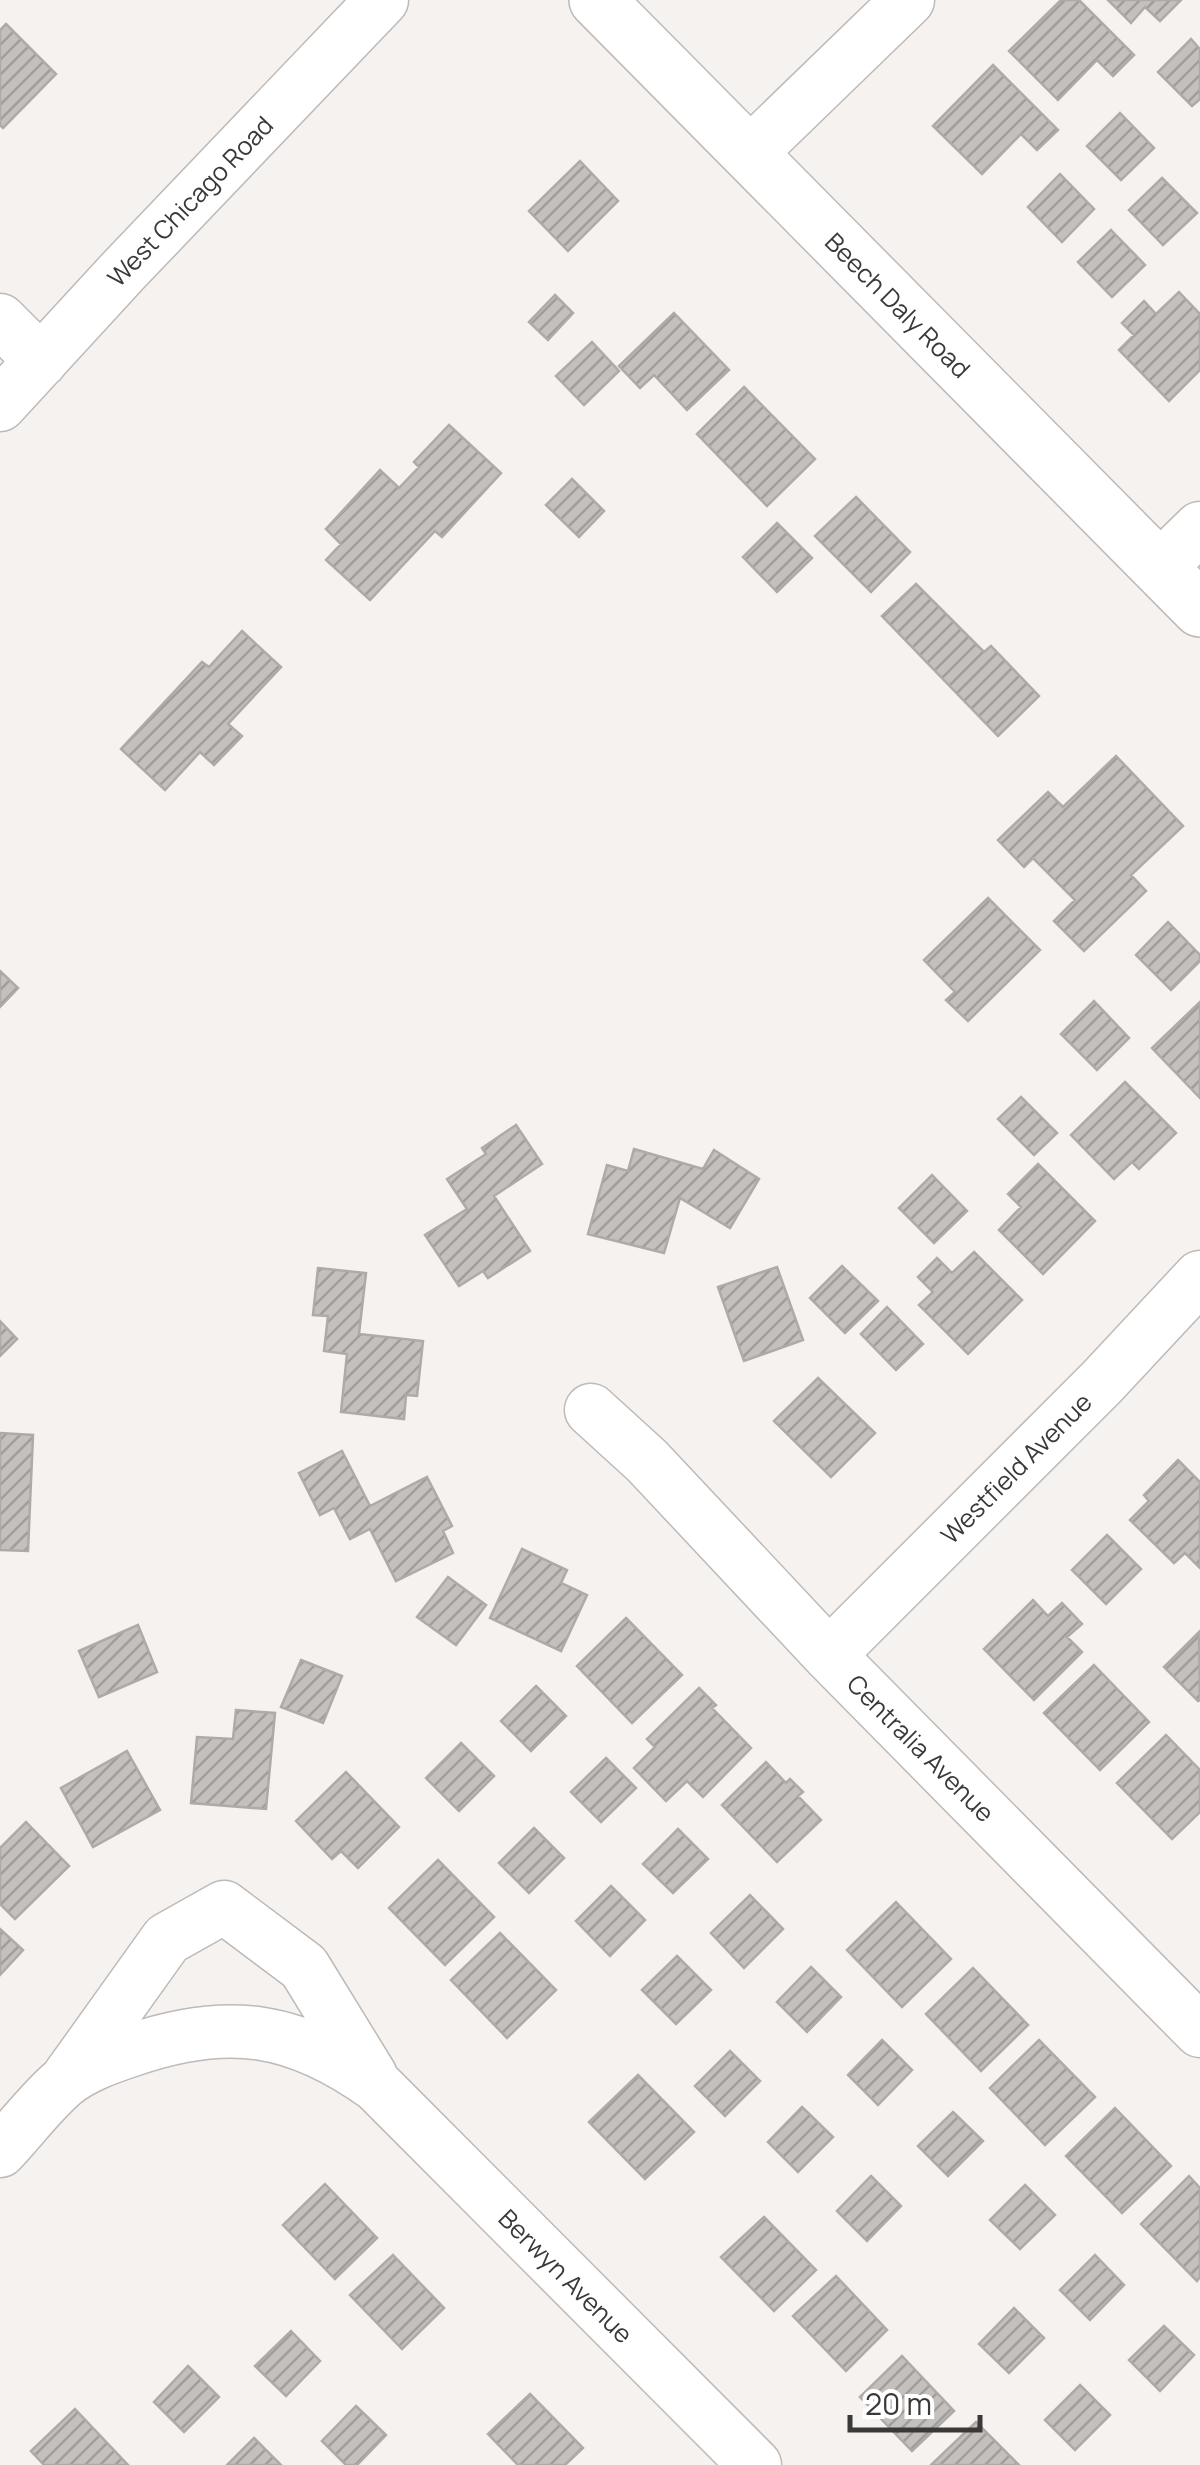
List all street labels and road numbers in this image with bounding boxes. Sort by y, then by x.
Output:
street label: West Chicago Road [99,108,281,294]
street label: Beech Daly Road [818,225,978,385]
street label: Westfield Avenue [933,1385,1099,1551]
street label: Centralia Avenue [839,1666,1003,1830]
street label: Berwyn Avenue [491,2201,641,2351]

